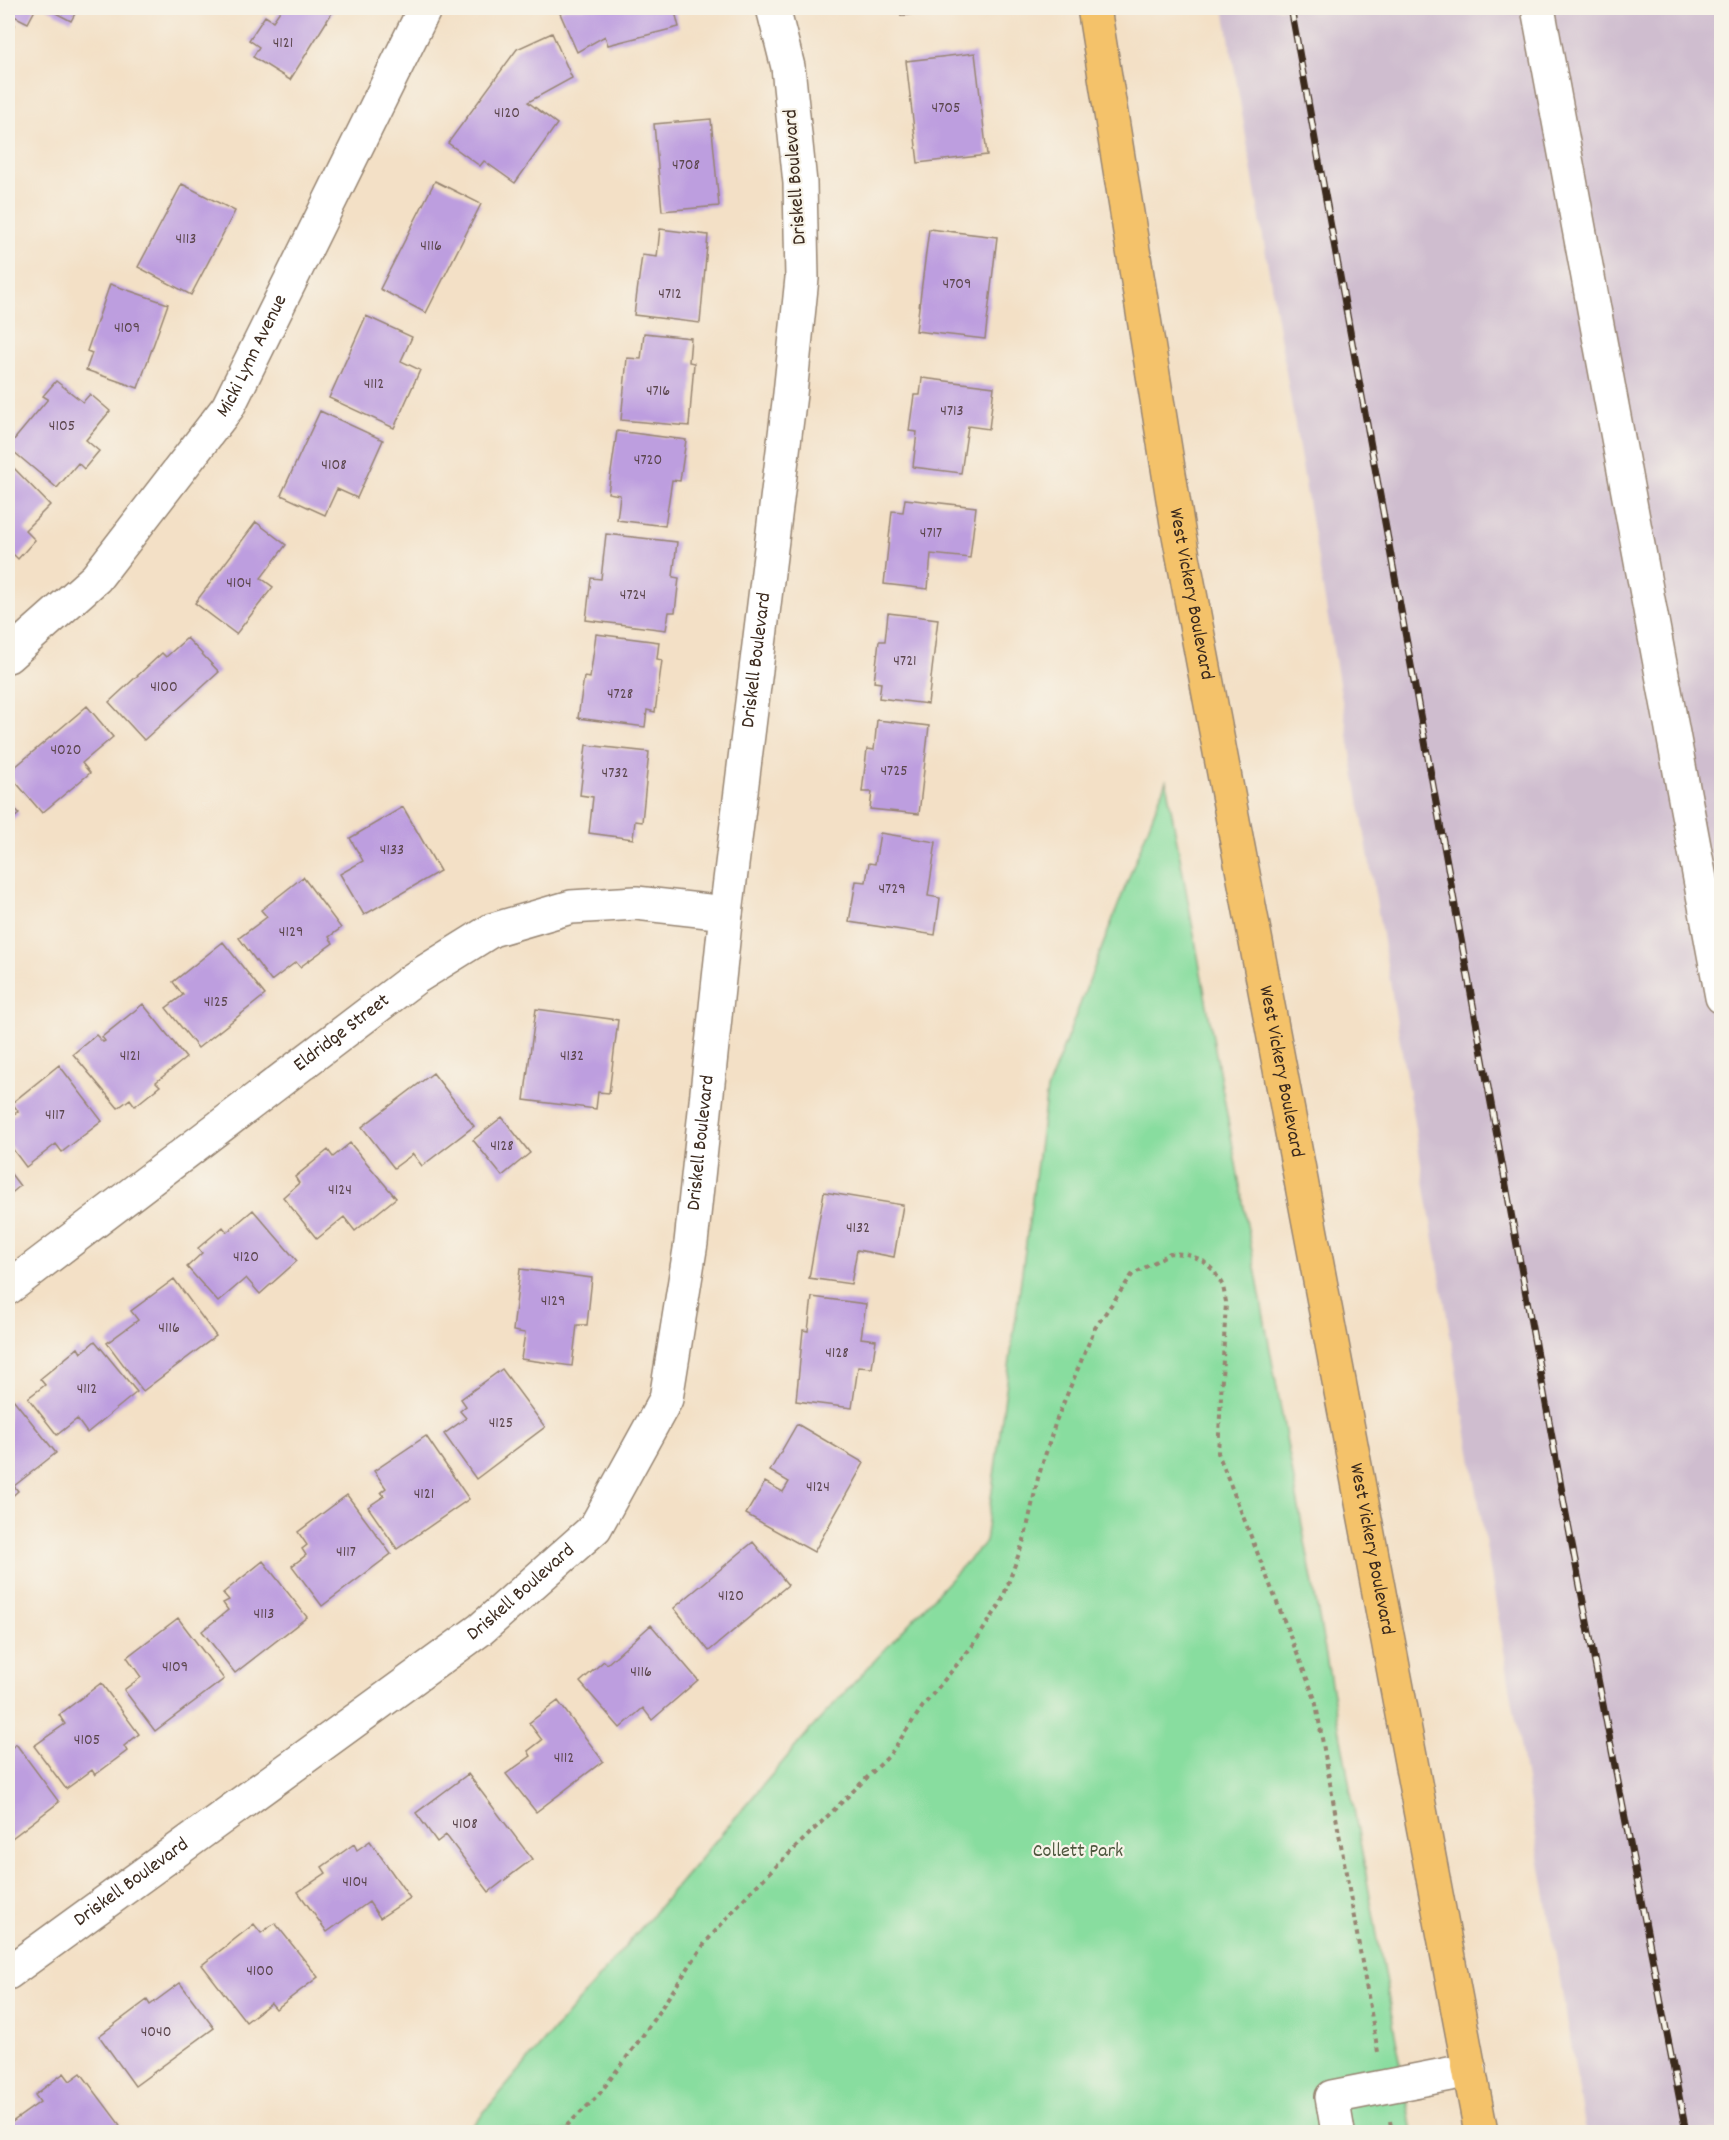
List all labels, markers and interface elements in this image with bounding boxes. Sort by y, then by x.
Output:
house number: 4121 [273,32,293,55]
house number: 4705 [932,97,960,120]
house number: 4120 [494,102,520,125]
street label: Driskell Boulevard [777,108,815,246]
house number: 4708 [672,154,700,177]
house number: 4113 [176,228,196,251]
house number: 4116 [420,235,442,258]
house number: 4709 [943,273,971,296]
house number: 4712 [658,283,682,306]
street label: Micki Lynn Avenue [210,290,295,424]
house number: 4109 [114,317,140,340]
house number: 4112 [364,373,384,396]
house number: 4716 [646,380,670,403]
house number: 4713 [940,400,964,423]
house number: 4105 [49,415,75,438]
house number: 4720 [634,449,662,472]
house number: 4108 [321,454,347,477]
street label: West Vickery Boulevard [1161,506,1220,682]
house number: 4717 [920,522,942,545]
house number: 4104 [226,572,252,595]
house number: 4724 [620,584,646,607]
street label: Driskell Boulevard [735,591,779,729]
house number: 4721 [893,650,917,673]
house number: 4100 [150,676,178,699]
house number: 4728 [607,683,633,706]
house number: 4020 [50,739,82,762]
house number: 4725 [880,760,908,783]
house number: 4732 [602,762,628,785]
house number: 4133 [380,839,404,862]
house number: 4729 [878,878,906,901]
house number: 4129 [279,921,303,944]
street label: West Vickery Boulevard [1250,983,1310,1160]
street label: Eldridge Street [288,988,396,1079]
house number: 4125 [204,991,228,1014]
house number: 4121 [120,1045,140,1068]
house number: 4132 [560,1045,584,1068]
street label: Driskell Boulevard [681,1074,723,1212]
house number: 4117 [45,1104,65,1127]
house number: 4128 [490,1135,514,1158]
house number: 4124 [328,1179,352,1202]
house number: 4132 [846,1217,870,1240]
house number: 4120 [233,1246,259,1269]
house number: 4129 [541,1290,565,1313]
house number: 4116 [158,1317,180,1340]
house number: 4128 [825,1342,849,1365]
house number: 4112 [77,1378,97,1401]
house number: 4125 [489,1412,513,1435]
street label: West Vickery Boulevard [1341,1461,1401,1637]
house number: 4124 [806,1476,830,1499]
house number: 4121 [414,1483,434,1506]
street label: Driskell Boulevard [462,1537,582,1649]
house number: 4117 [336,1541,356,1564]
house number: 4120 [718,1585,744,1608]
house number: 4113 [254,1603,274,1626]
house number: 4109 [162,1656,188,1679]
house number: 4116 [630,1661,652,1684]
house number: 4105 [74,1729,100,1752]
house number: 4112 [554,1747,574,1770]
house number: 4108 [452,1813,478,1836]
street label: Driskell Boulevard [68,1832,195,1934]
park label: Collett Park [1033,1838,1123,1866]
house number: 4104 [342,1871,368,1894]
house number: 4100 [246,1960,274,1983]
house number: 4040 [141,2021,171,2044]

